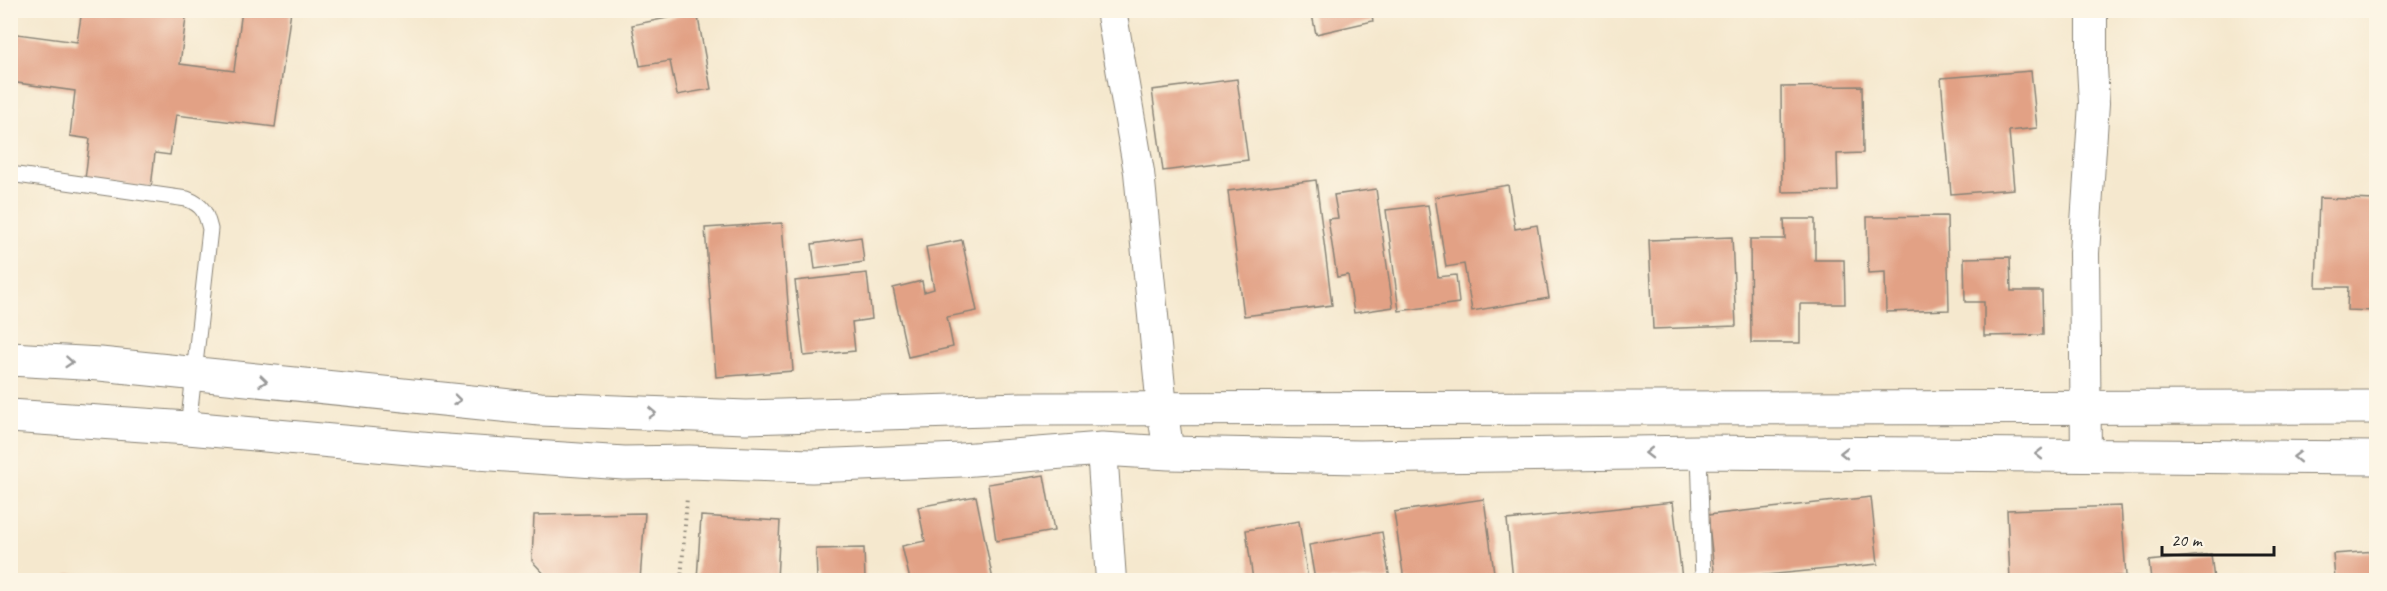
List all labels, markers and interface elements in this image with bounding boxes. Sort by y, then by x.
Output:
one-way arrow [64,356,73,369]
one-way arrow [258,374,268,387]
one-way arrow [452,393,462,406]
one-way arrow [647,407,656,419]
one-way arrow [1645,447,1654,459]
one-way arrow [1840,447,1849,459]
one-way arrow [2035,448,2044,461]
one-way arrow [2293,451,2302,463]
scale bar [2162,519,2274,557]
text: 20 m [2171,529,2204,551]

